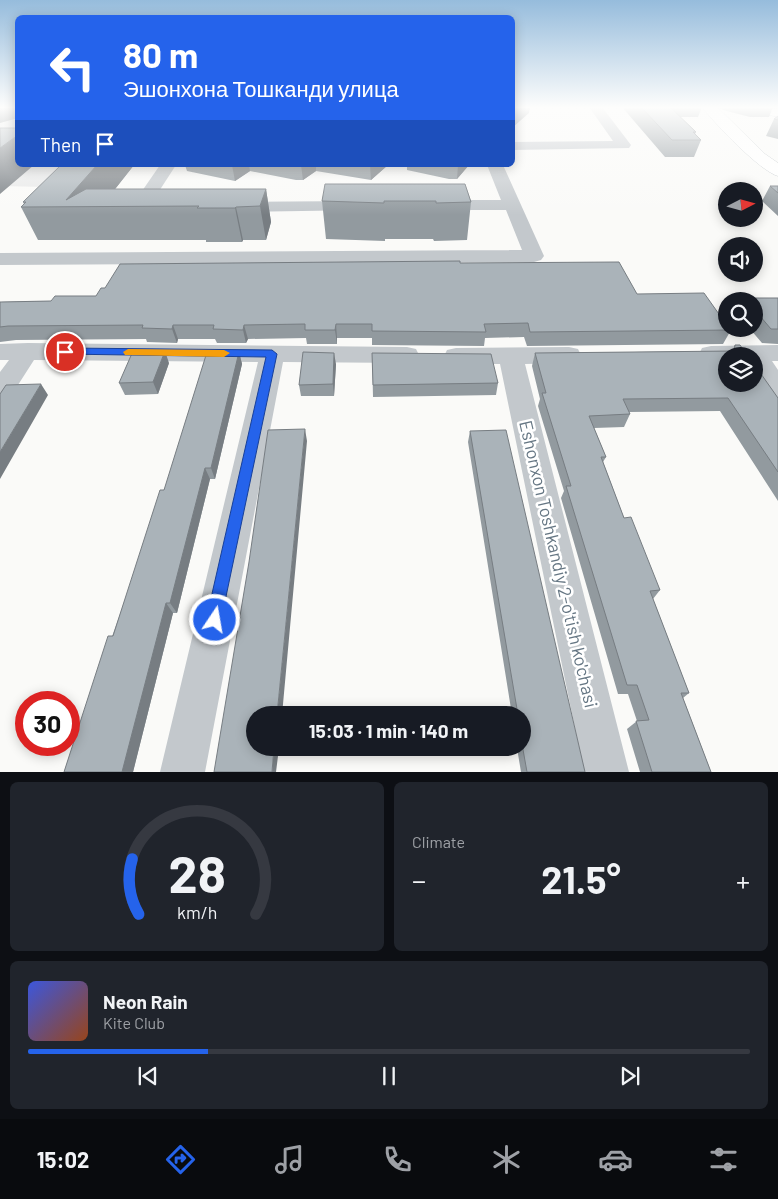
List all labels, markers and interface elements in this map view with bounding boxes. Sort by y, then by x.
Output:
text: 80 m [123,33,198,75]
icon: left [40,35,105,100]
text: Эшонхона Тошканди улица [123,75,399,101]
icon: arrive [91,130,119,158]
text: Then [40,133,81,156]
north arrow [718,182,762,228]
map controls [718,182,763,392]
button: sound [718,237,763,282]
button: search [718,292,763,337]
pin [44,331,86,373]
icon: arrive [51,338,79,366]
button: layers [718,347,763,392]
street label: Eshonxon Toshkandiy 2-o'tish ko'chasi [515,418,603,710]
position arrow [188,593,240,645]
speed limit sign: 30 [15,691,80,756]
text: 15:03 · 1 min · 140 m [309,719,468,742]
text: Climate [412,832,465,851]
text: 28 [168,841,226,903]
text: 21.5° [541,856,621,902]
text: − [412,863,426,897]
text: + [736,863,750,897]
text: km/h [177,901,217,923]
text: Neon Rain [103,990,188,1013]
text: Kite Club [103,1013,165,1032]
icon: previous [134,1062,162,1090]
icon: pause [375,1062,403,1090]
icon: next [616,1062,644,1090]
icon: directions [163,1142,198,1177]
icon: music [272,1142,307,1177]
icon: phone [380,1142,415,1177]
icon: climate [489,1142,524,1177]
icon: car [598,1142,633,1177]
icon: filters [706,1142,741,1177]
text: 15:02 [37,1146,89,1172]

